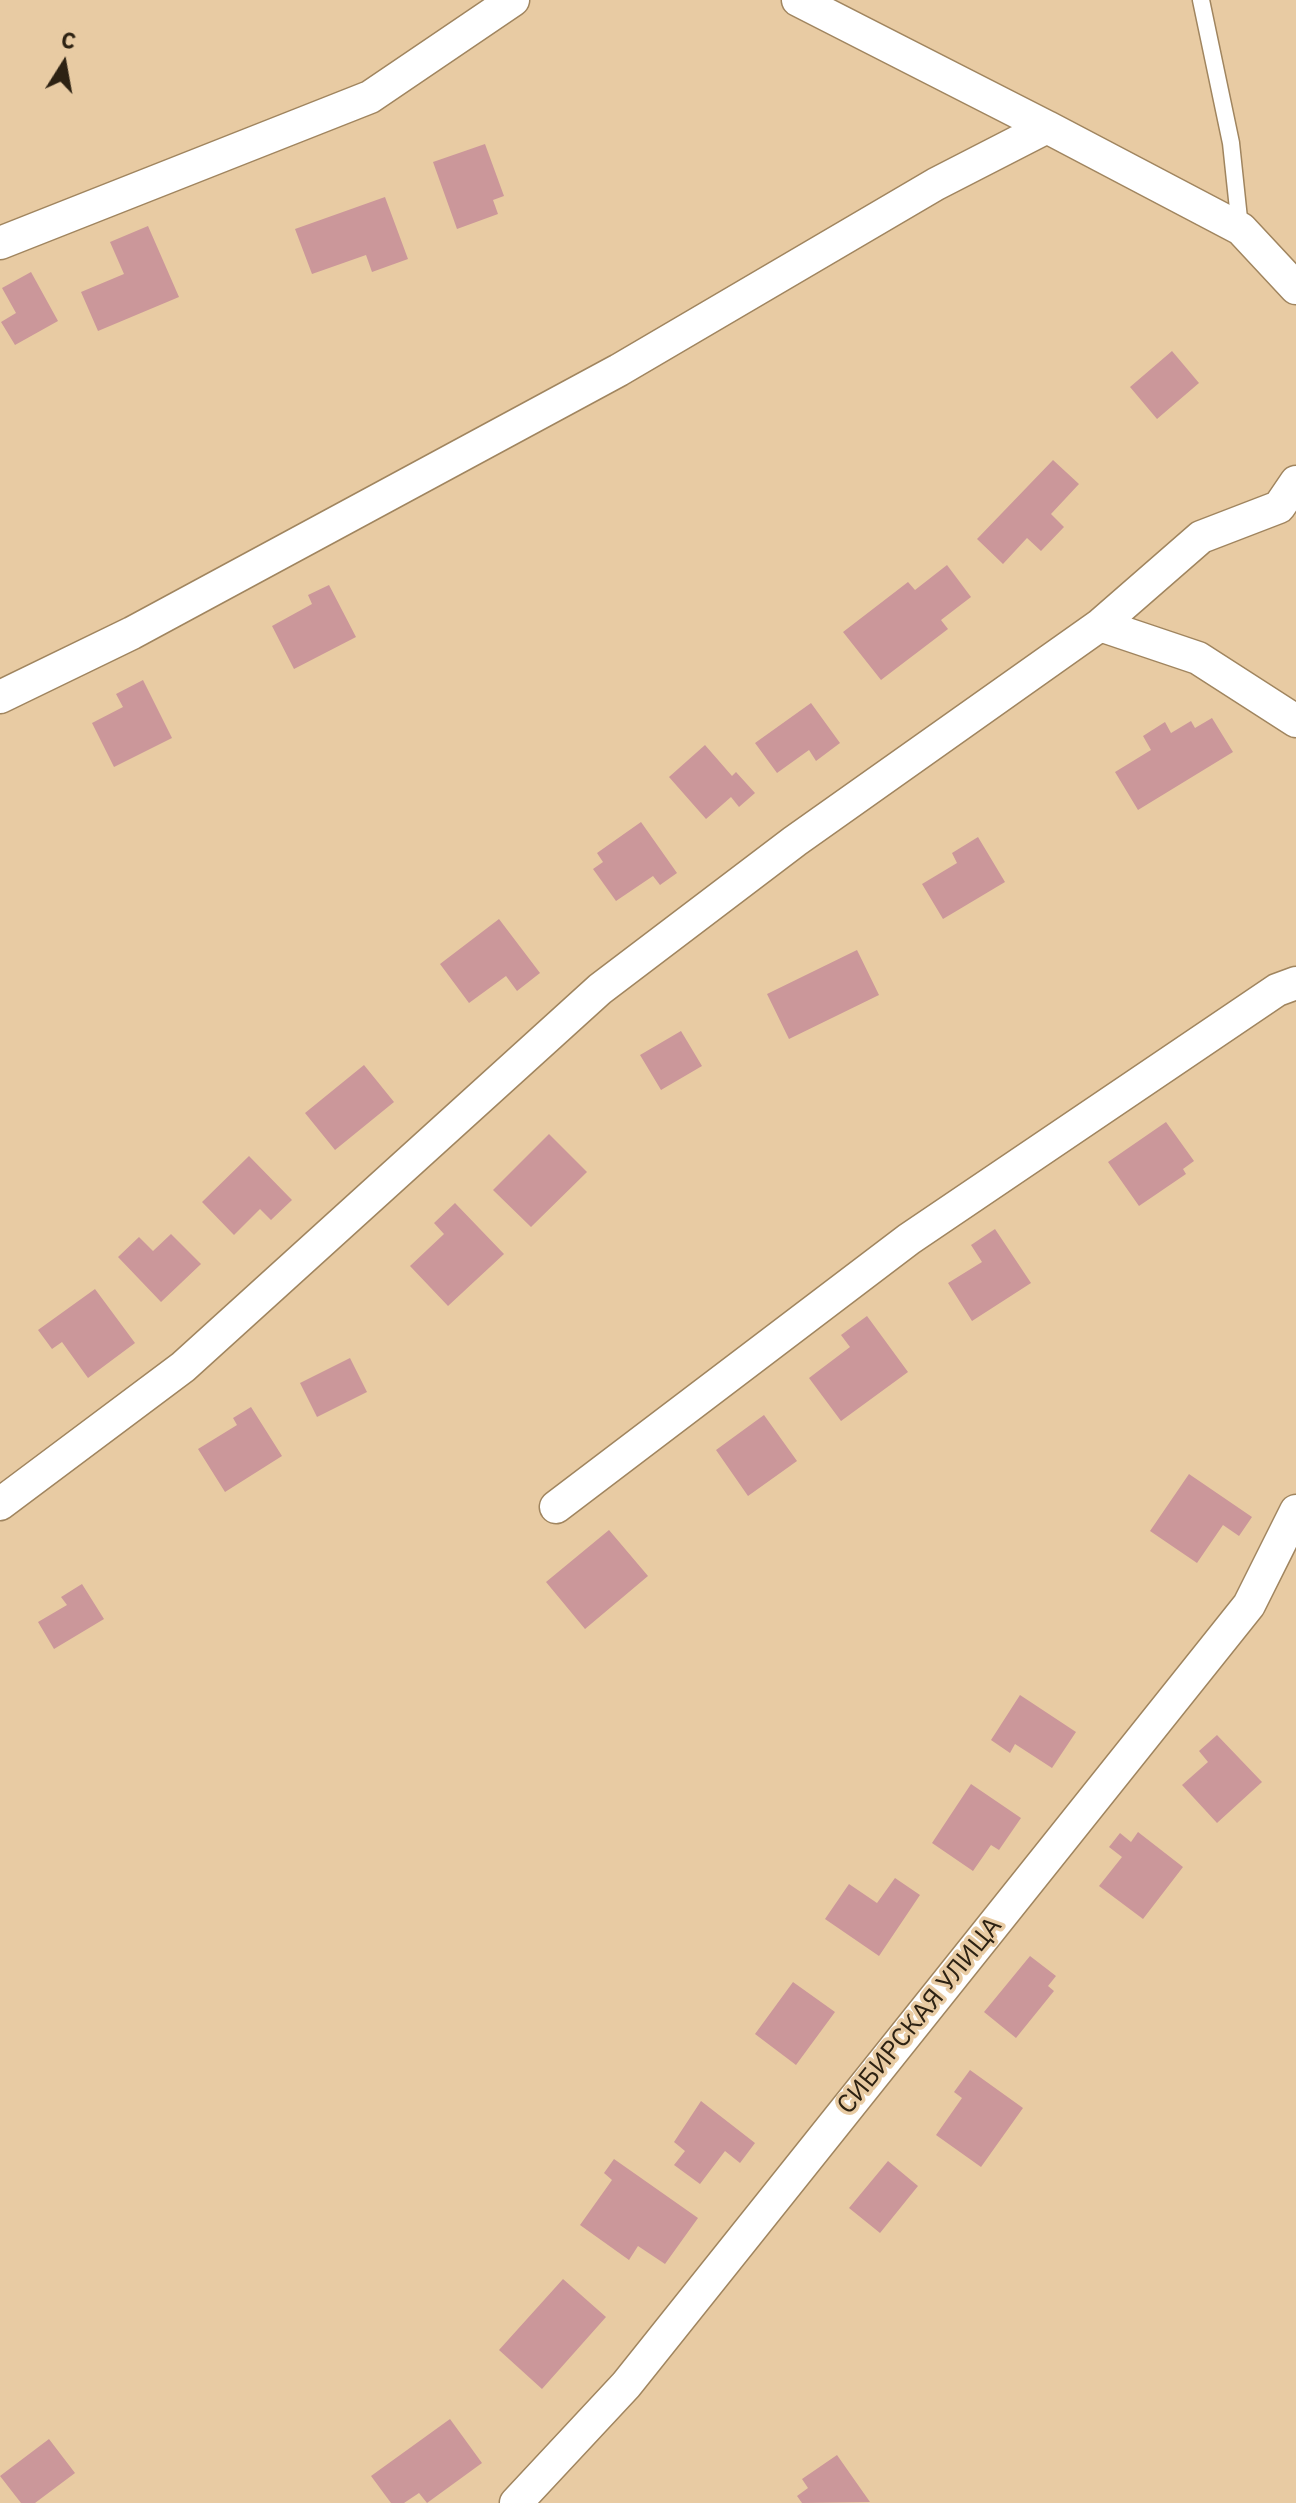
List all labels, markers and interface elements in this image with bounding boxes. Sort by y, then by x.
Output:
north arrow [24,24,104,104]
text: С [59,24,78,56]
street label: СИБИРСКАЯ УЛИЦА [831,1911,1009,2121]

